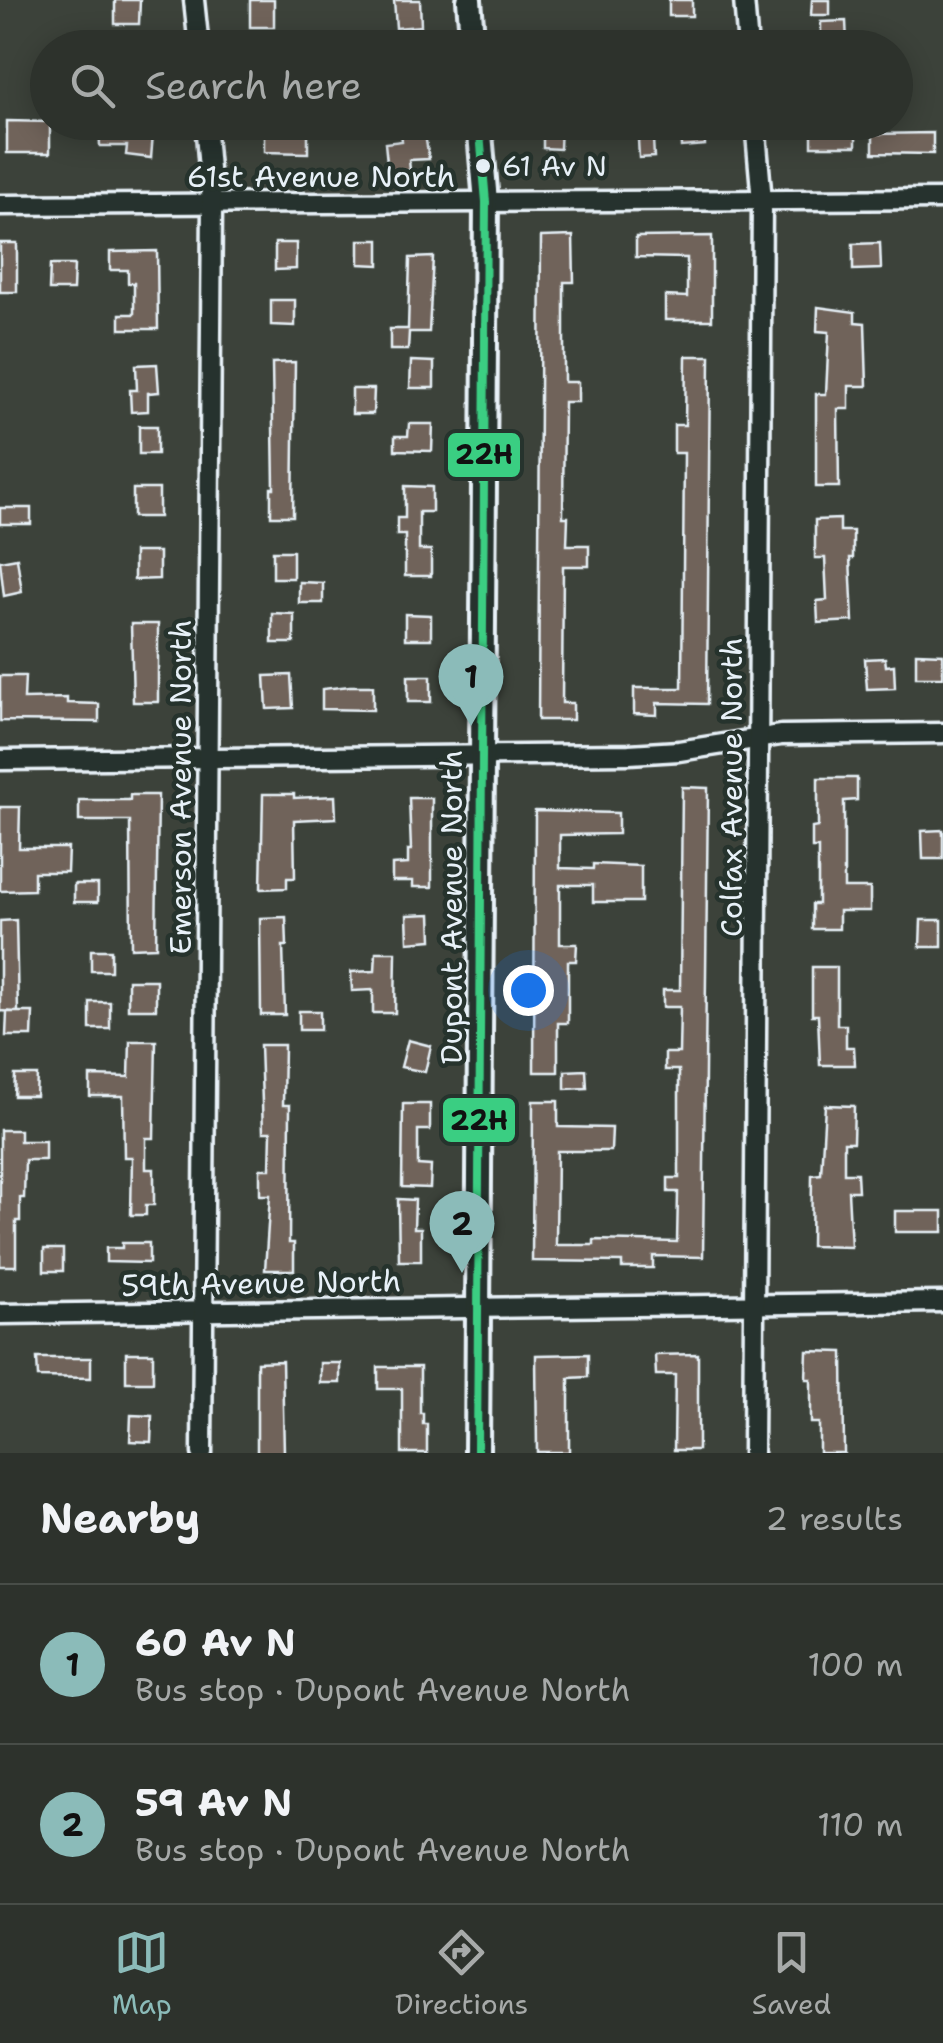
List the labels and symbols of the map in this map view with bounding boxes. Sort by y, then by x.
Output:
place label: 61 Av N [502,147,607,185]
street label: 61st Avenue North [187,156,455,197]
marker: 61 Av N [473,156,493,176]
line badge: 22H [446,431,522,479]
text: 22H [455,435,513,473]
street label: Emerson Avenue North [160,619,201,955]
street label: Colfax Avenue North [711,637,752,937]
pin: 1 [438,644,504,726]
street label: Dupont Avenue North [431,750,472,1064]
your location [503,965,554,1016]
line badge: 22H [441,1096,517,1144]
text: 22H [450,1101,508,1139]
pin: 2 [430,1190,494,1273]
street label: 59th Avenue North [121,1260,401,1306]

